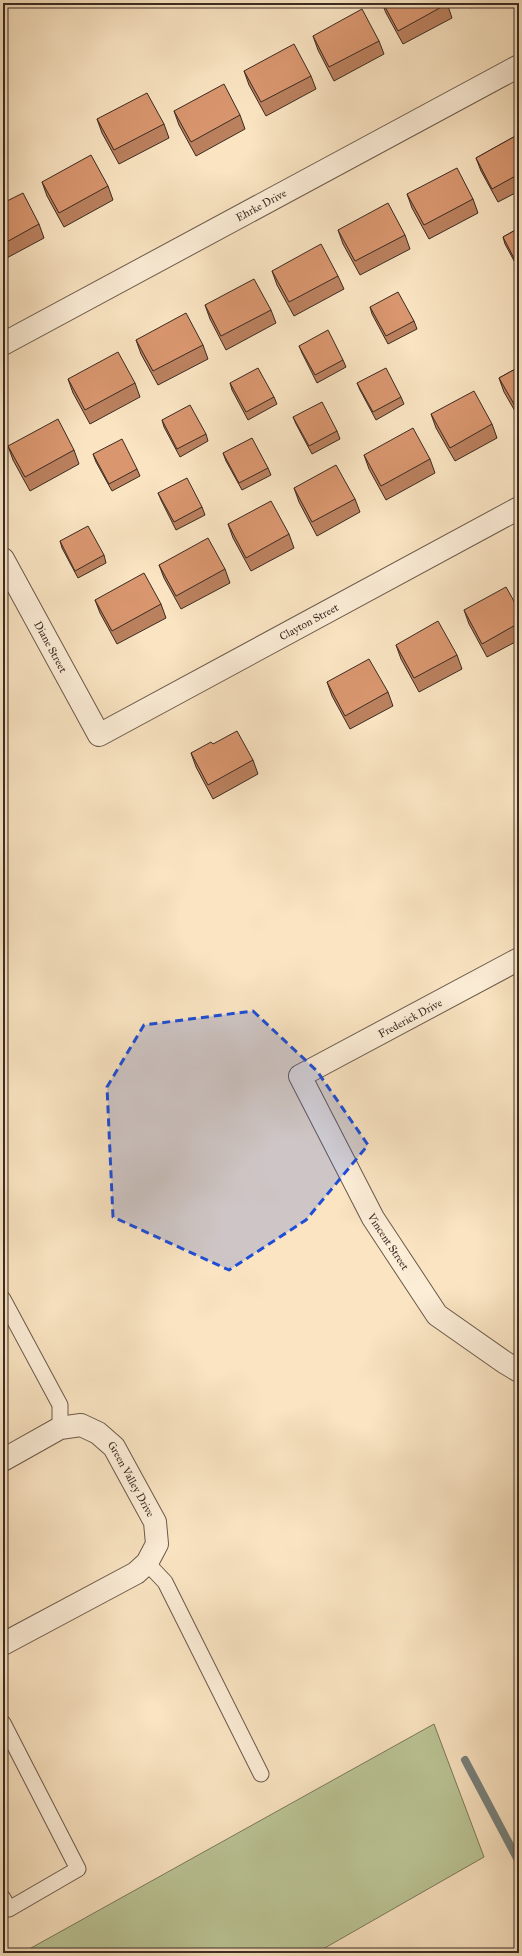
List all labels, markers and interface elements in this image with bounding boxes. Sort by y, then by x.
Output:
street label: Ehrke Drive [234,186,289,224]
street label: Clayton Street [277,601,341,643]
street label: Diane Street [31,619,70,675]
street label: Frederick Drive [376,996,445,1041]
street label: Vincent Street [364,1210,412,1273]
street label: Green Valley Drive [105,1439,157,1520]

